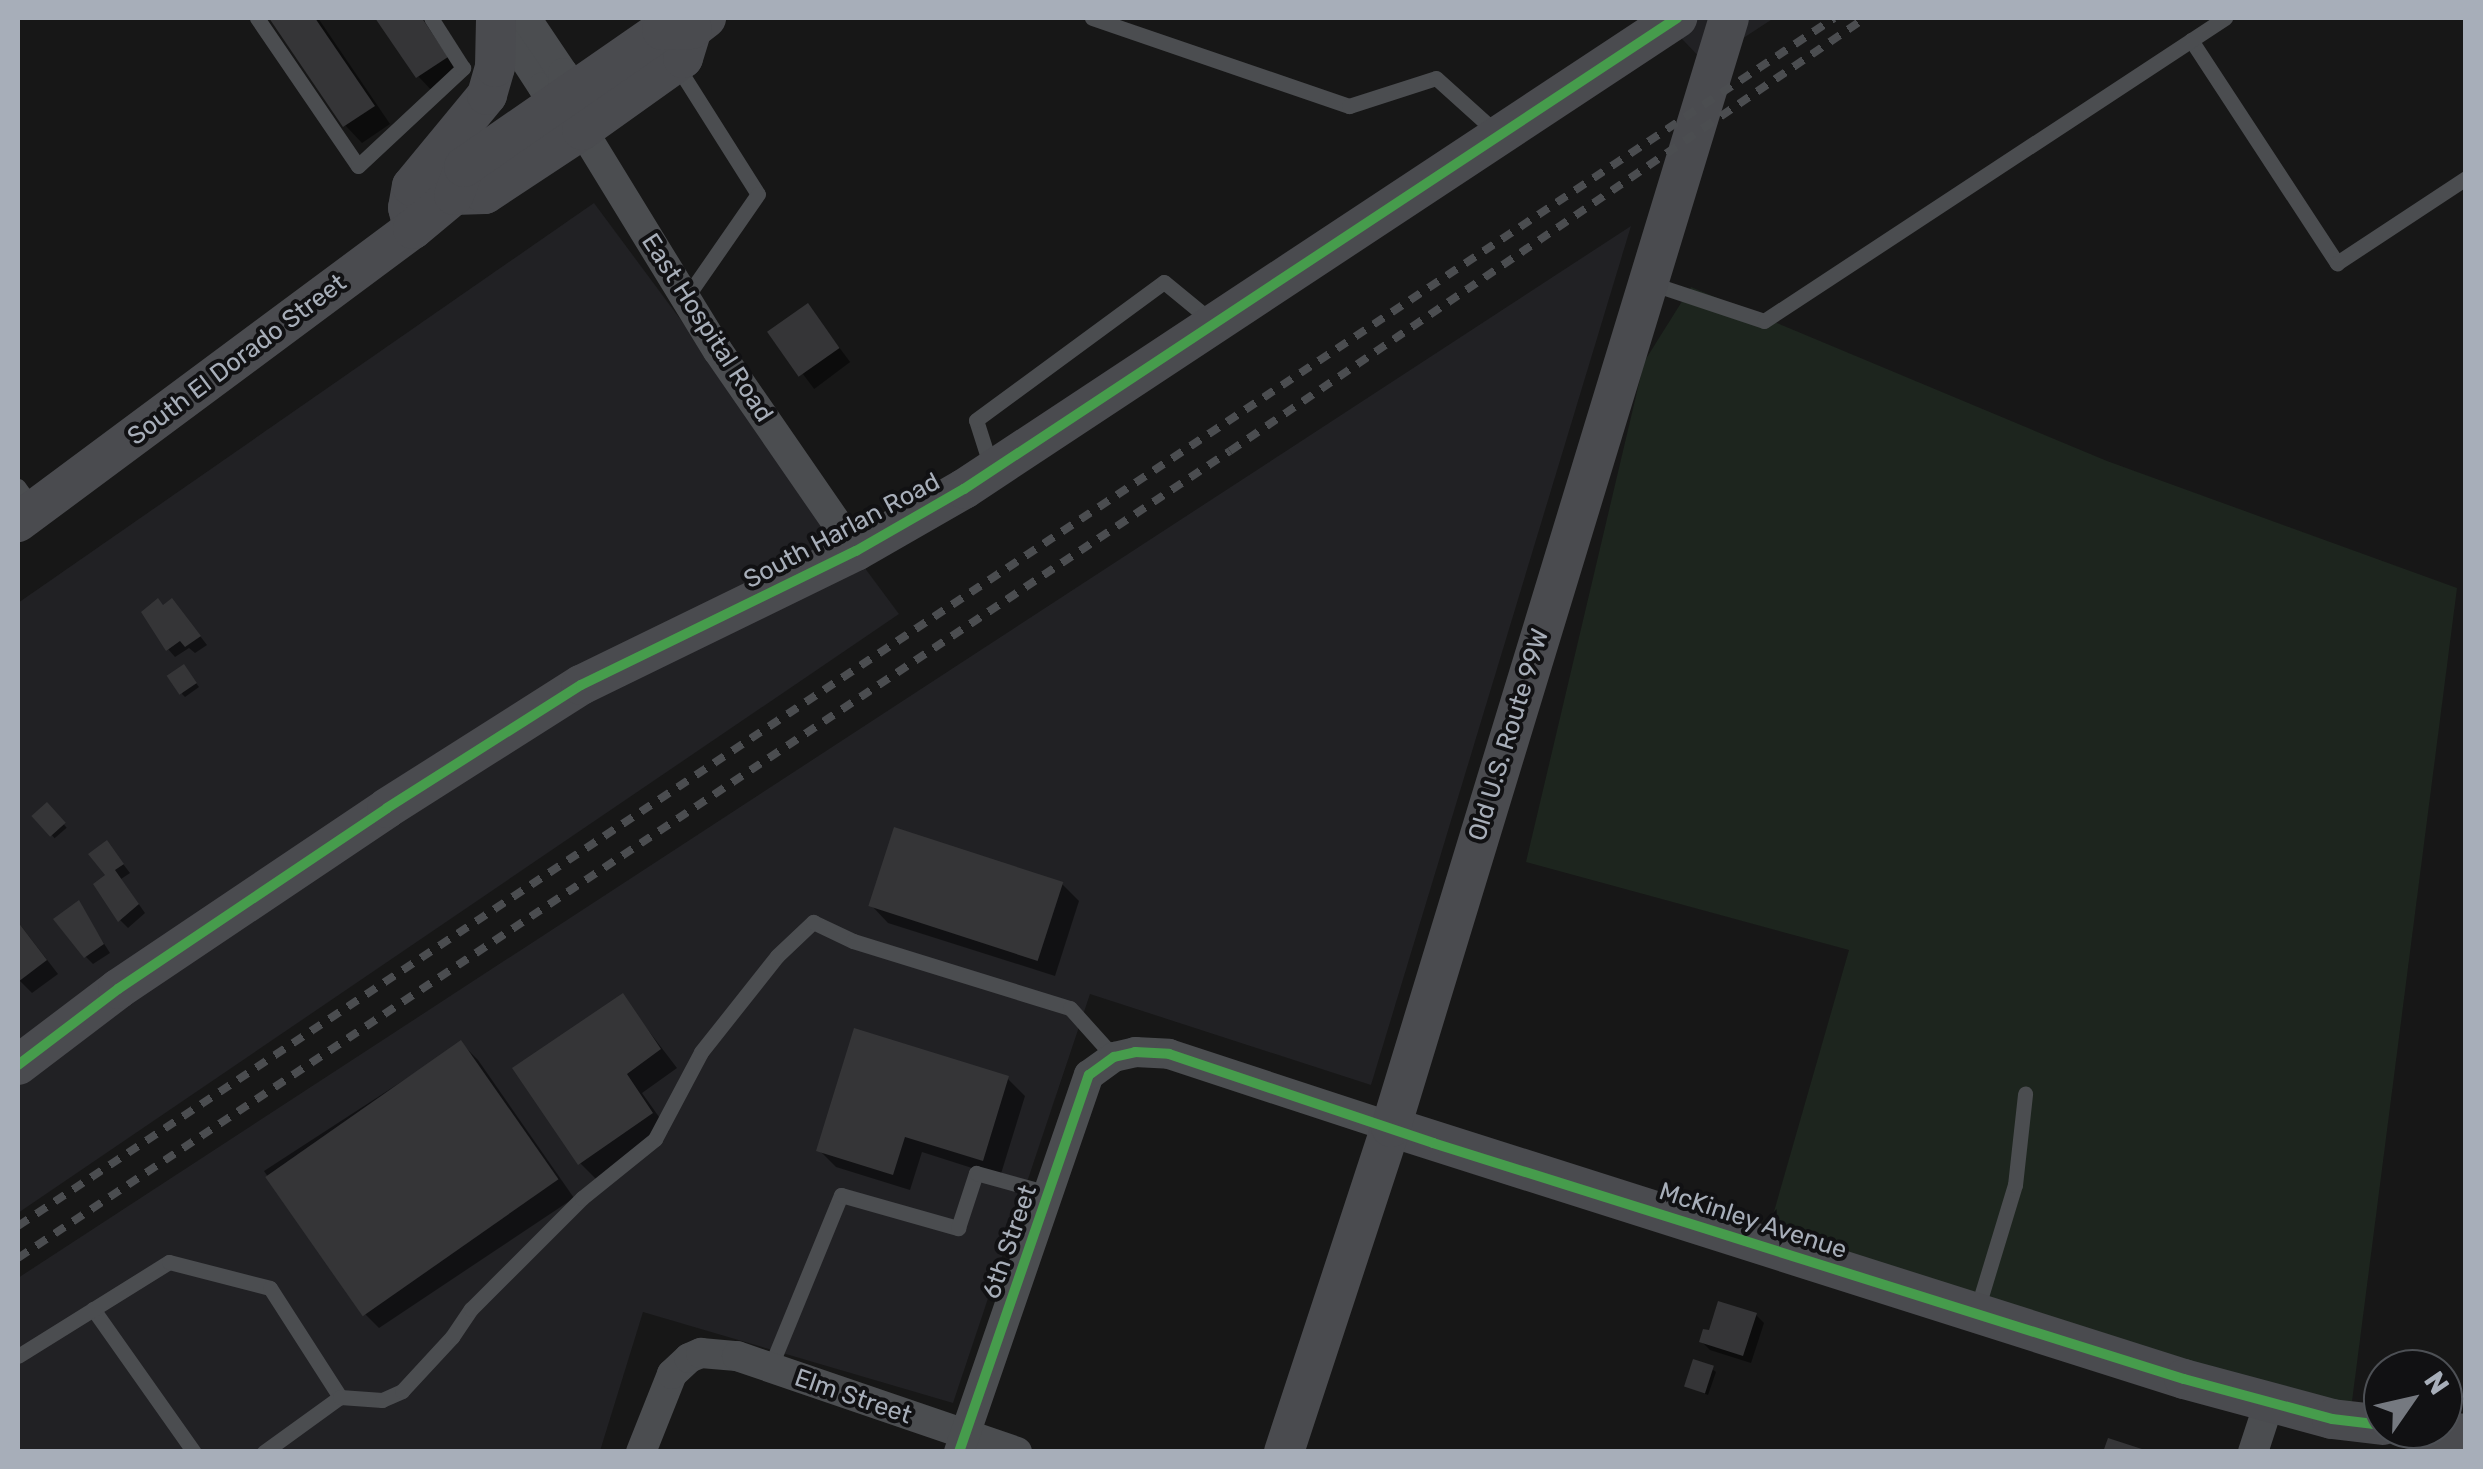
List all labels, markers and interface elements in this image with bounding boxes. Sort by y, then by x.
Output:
street label: East Hospital Road [635,228,779,428]
street label: South El Dorado Street [122,268,352,452]
street label: South Harlan Road [739,467,945,595]
street label: Old U.S. Route 99W [1462,625,1556,845]
street label: McKinley Avenue [1655,1176,1851,1266]
street label: 6th Street [977,1181,1043,1303]
north arrow [2363,1349,2463,1449]
street label: Elm Street [791,1363,915,1431]
text: N [2417,1365,2456,1401]

